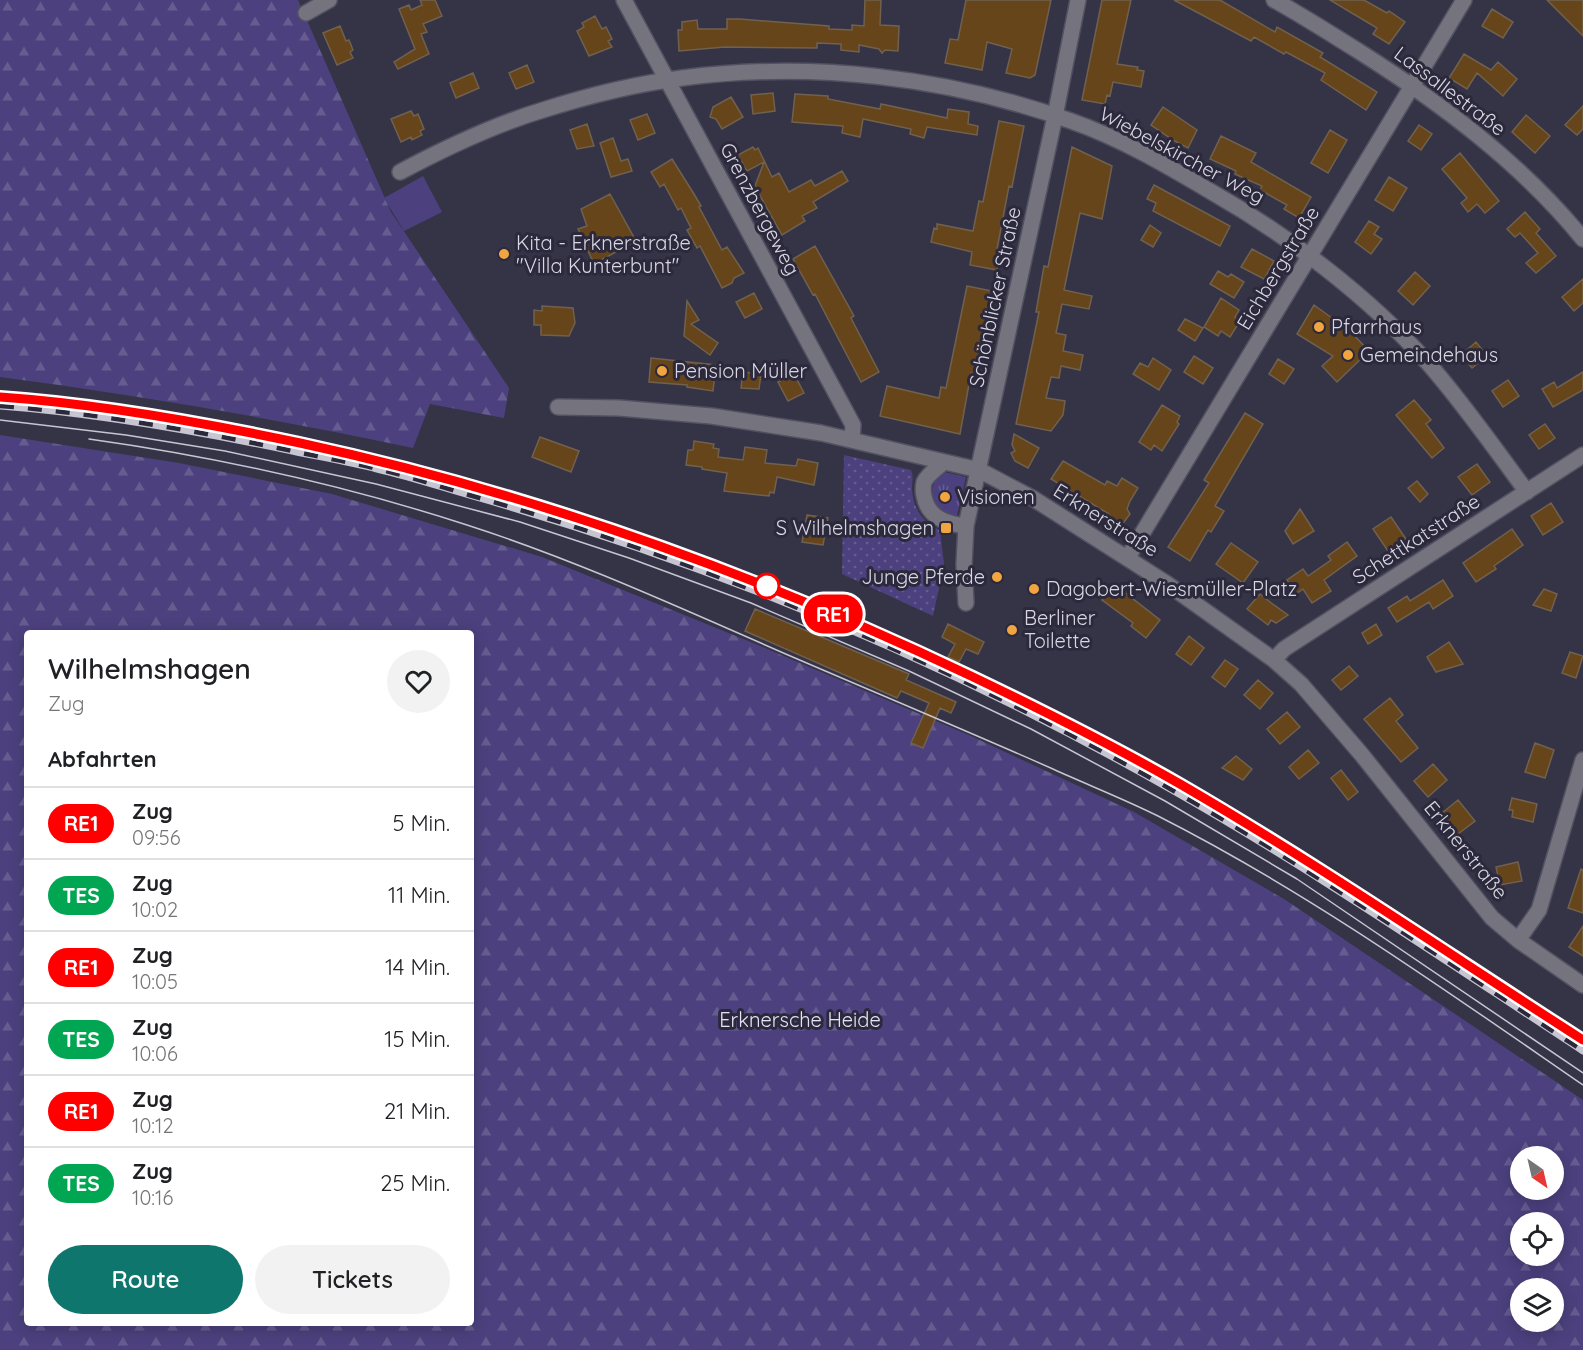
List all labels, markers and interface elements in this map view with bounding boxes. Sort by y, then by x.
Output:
street label: Lassallestraße [1390,41,1511,141]
street label: Wiebelskircher Weg [1095,100,1269,209]
street label: Grenzbergeweg [715,138,806,279]
street label: Eichbergstraße [1231,201,1324,334]
street label: Schönblicker Straße [963,204,1026,389]
place label: Kita - Erknerstraße "Villa Kunterbunt" [516,230,691,278]
marker: Kita - Erknerstraße "Villa Kunterbunt" [497,247,511,261]
place label: Pfarrhaus [1331,314,1422,339]
marker: Pfarrhaus [1312,320,1326,334]
place label: Gemeindehaus [1360,342,1498,367]
marker: Gemeindehaus [1341,348,1355,362]
place label: Pension Müller [674,358,808,383]
marker: Pension Müller [655,364,669,378]
street label: Erknerstraße [1049,477,1164,562]
place label: Visionen [957,484,1035,509]
street label: Schettkatstraße [1347,488,1484,589]
marker: Visionen [938,490,952,504]
place label: S Wilhelmshagen [776,515,934,540]
marker: S Wilhelmshagen [939,521,953,535]
place label: Junge Pferde [861,564,985,589]
marker: Junge Pferde [990,570,1004,584]
unlabelled marker [754,573,780,599]
place label: Dagobert-Wiesmüller-Platz [1046,576,1297,601]
marker: Dagobert-Wiesmüller-Platz [1027,582,1041,596]
line badge: RE1 [798,594,868,634]
text: RE1 [816,601,850,627]
place label: Berliner Toilette [1024,605,1096,653]
marker: Berliner Toilette [1005,623,1019,637]
button: heart [387,650,450,713]
text: Wilhelmshagen [48,651,251,686]
text: Zug [48,691,84,716]
text: Abfahrten [48,745,157,773]
street label: Erknerstraße [1419,795,1514,904]
text: Zug [132,797,173,825]
text: 5 Min. [392,809,450,837]
text: RE1 [64,810,98,836]
text: 09:56 [132,825,180,850]
text: Zug [132,869,173,897]
text: 11 Min. [388,881,450,909]
text: TES [62,882,100,908]
text: 10:02 [132,897,178,922]
text: Zug [132,941,173,969]
text: 14 Min. [385,953,450,981]
text: RE1 [64,954,98,980]
text: 10:05 [132,969,178,994]
park label: Erknersche Heide [719,1007,881,1032]
text: Zug [132,1013,173,1041]
text: 15 Min. [384,1025,450,1053]
text: TES [62,1026,100,1052]
text: 10:06 [132,1041,178,1066]
text: Zug [132,1085,173,1113]
text: 21 Min. [384,1097,450,1125]
text: RE1 [64,1098,98,1124]
text: 10:12 [132,1113,174,1138]
north arrow [1510,1146,1564,1200]
map controls [1510,1146,1564,1332]
text: Zug [132,1157,173,1185]
text: 25 Min. [380,1169,450,1197]
text: TES [62,1170,100,1196]
text: 10:16 [132,1185,173,1210]
button: locate [1510,1212,1564,1266]
button: Route [48,1245,243,1314]
button: Tickets [255,1245,450,1314]
button: layers [1510,1278,1564,1332]

